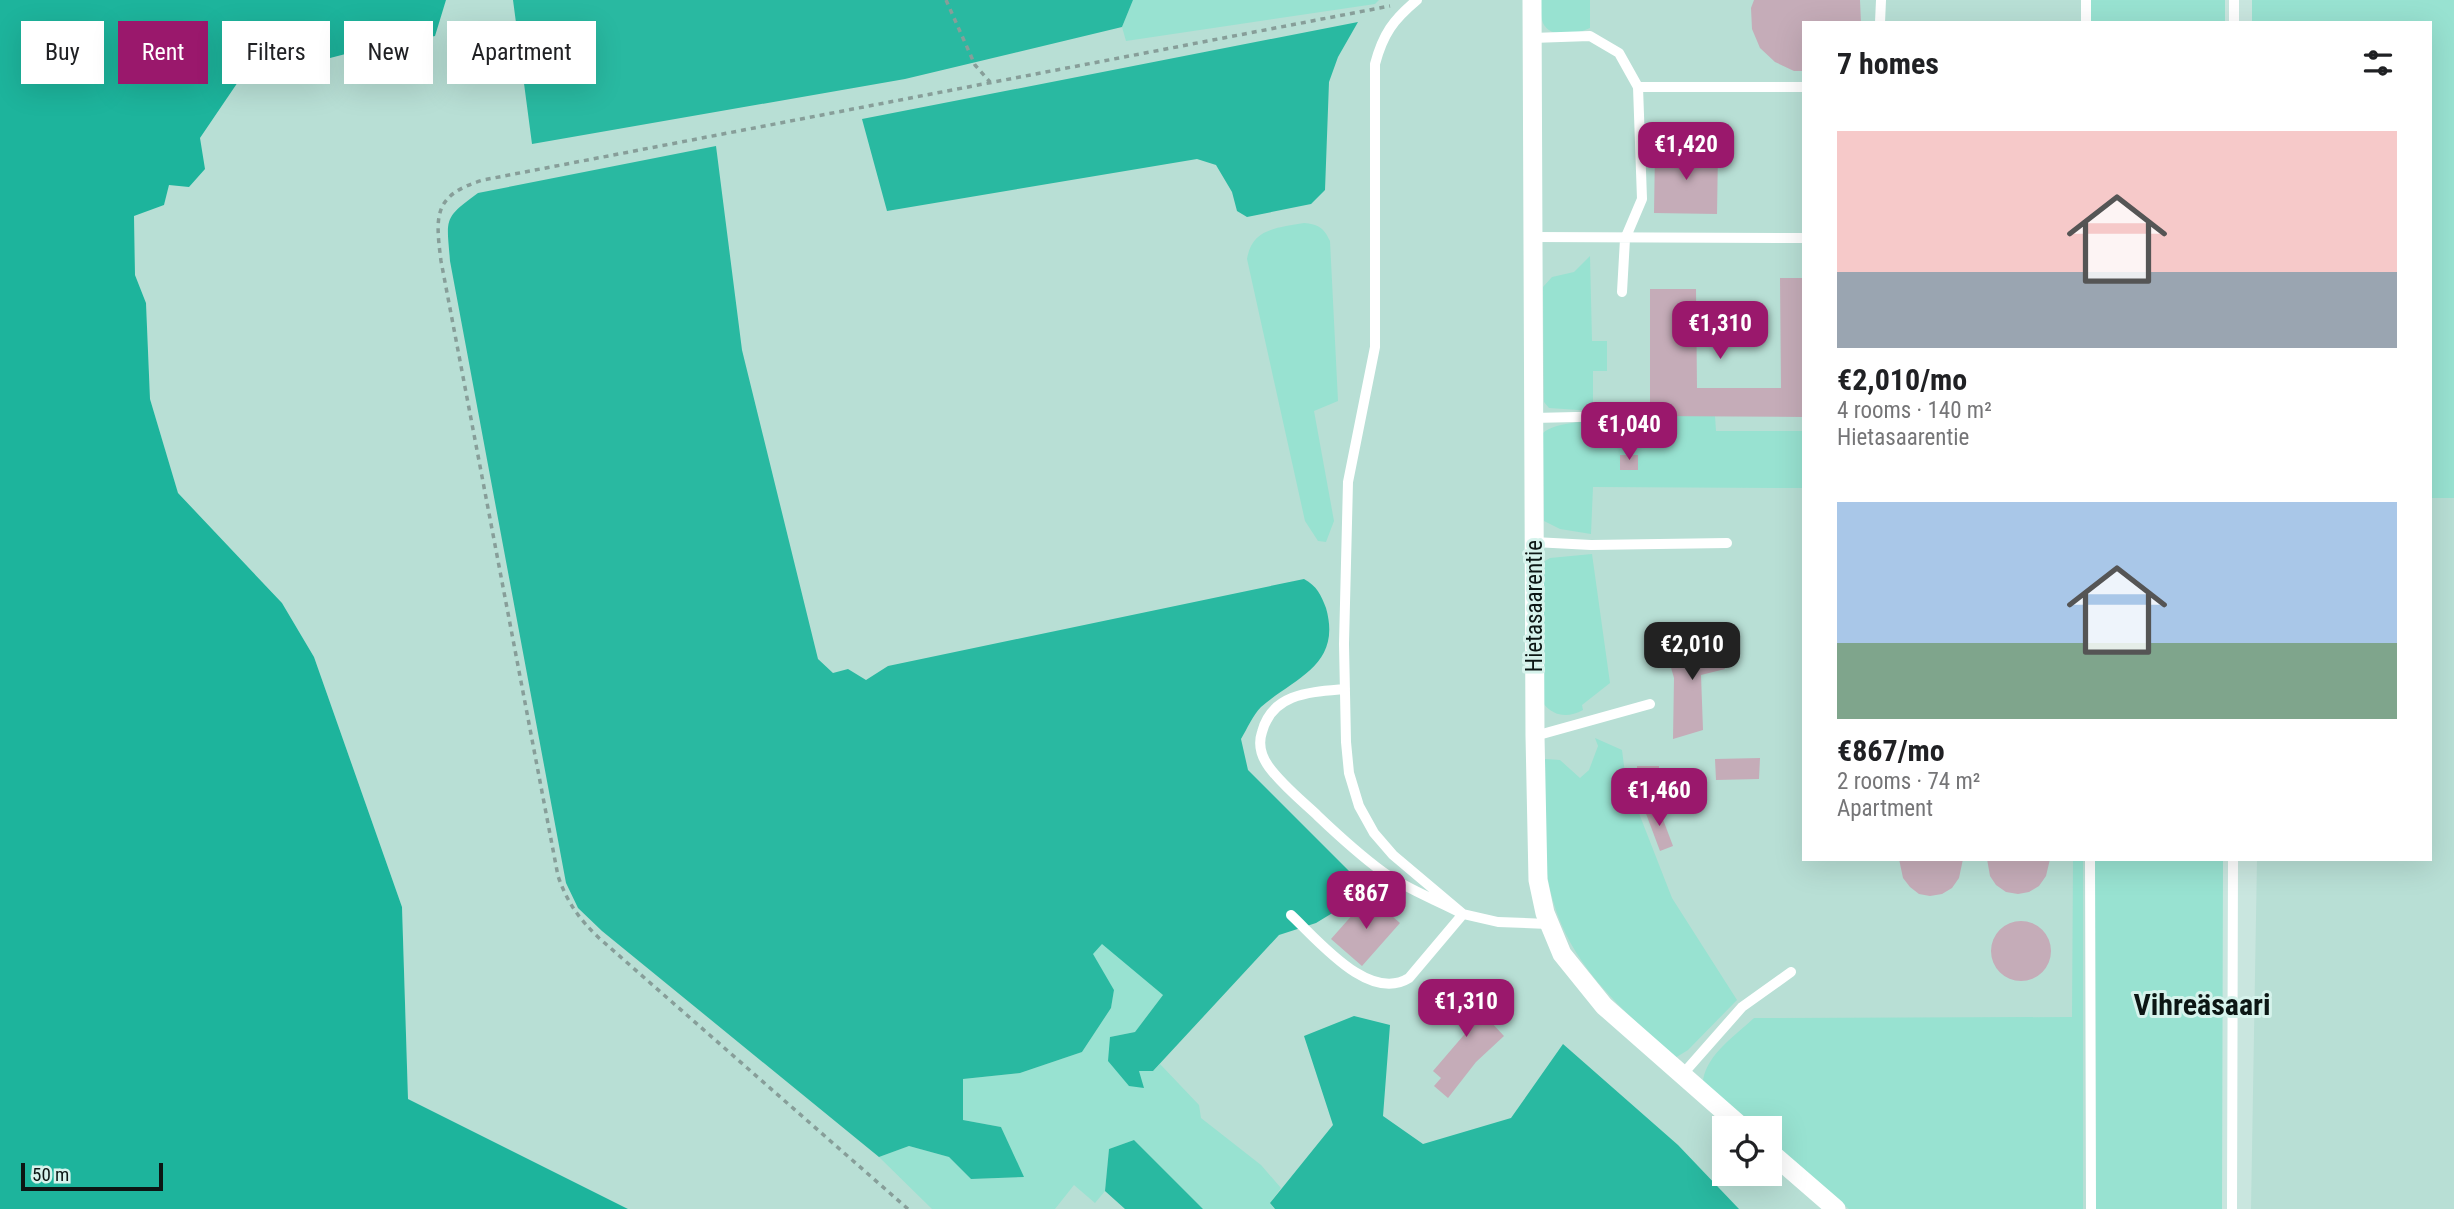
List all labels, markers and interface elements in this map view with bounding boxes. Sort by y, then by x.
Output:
chip: Buy [21,21,104,84]
chip: Rent [118,21,208,84]
chip: Filters [222,21,330,84]
chip: New [344,21,433,84]
chip: Apartment [447,21,596,84]
icon: filters [2359,44,2397,82]
text: 7 homes [1837,46,1939,81]
pin: €1,420 [1629,122,1743,182]
text: €1,420 [1654,131,1718,158]
icon: home [2054,176,2180,302]
pin: €1,310 [1663,302,1777,361]
text: €1,310 [1688,310,1752,337]
text: €2,010/mo [1837,362,1967,397]
text: 4 rooms · 140 m² [1837,397,1992,424]
pin: €1,040 [1572,402,1686,462]
text: €1,040 [1597,411,1661,438]
text: Hietasaarentie [1837,424,1969,451]
street label: Hietasaarentie [1521,540,1548,672]
icon: home [2054,547,2180,673]
pin: €2,010 [1635,622,1749,682]
text: €2,010 [1660,631,1724,658]
text: €867/mo [1837,733,1945,768]
pin: €1,460 [1602,768,1716,828]
text: 2 rooms · 74 m² [1837,768,1980,795]
text: €1,460 [1627,777,1691,804]
text: Apartment [1837,795,1933,822]
pin: €867 [1325,872,1407,931]
text: €867 [1343,880,1389,907]
pin: €1,310 [1409,979,1523,1039]
district label: Vihreäsaari [2133,987,2271,1022]
text: €1,310 [1434,988,1498,1015]
map controls [1712,1116,1782,1186]
button: locate [1712,1116,1782,1186]
scale bar [21,1160,163,1192]
text: 50 m [32,1163,69,1186]

